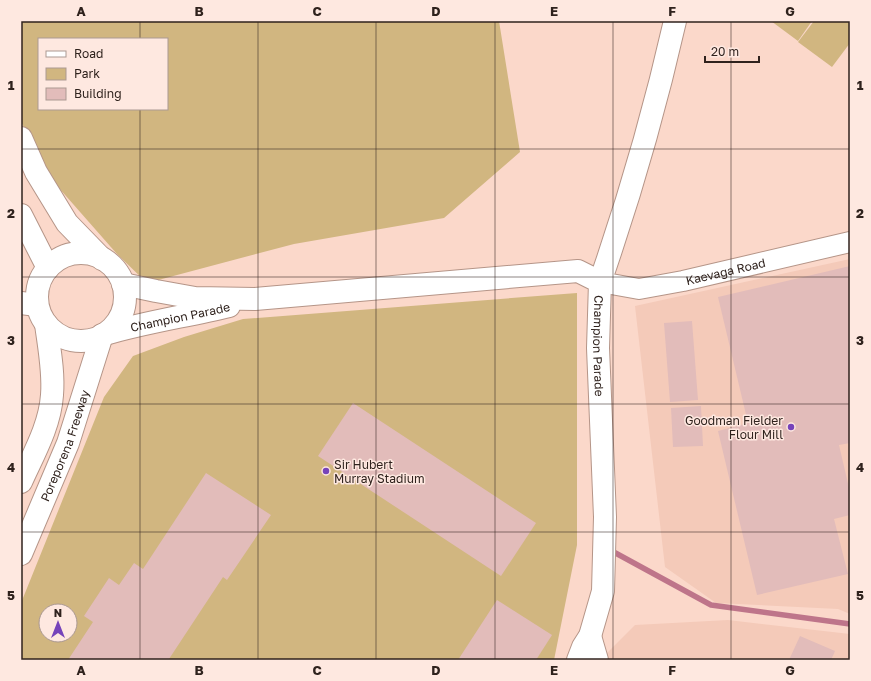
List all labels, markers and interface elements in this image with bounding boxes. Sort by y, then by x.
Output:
text: A [76,3,86,19]
text: B [194,3,204,19]
text: C [312,3,322,19]
text: D [431,3,441,19]
text: E [550,3,558,19]
text: F [668,3,676,19]
text: G [785,3,795,19]
legend [38,38,168,110]
scale bar [705,38,759,64]
text: 20 m [711,44,739,59]
text: Road [74,46,103,61]
text: Park [74,66,100,81]
text: 1 [8,77,15,93]
text: 1 [857,77,864,93]
text: Building [74,86,122,101]
text: 2 [7,205,15,221]
text: 2 [856,205,864,221]
street label: Kaevaga Road [684,255,767,288]
street label: Champion Parade [590,295,608,397]
street label: Champion Parade [129,299,231,335]
text: 3 [7,332,15,348]
text: 3 [856,332,864,348]
street label: Poreporena Freeway [37,388,92,504]
place label: Goodman Fielder Flour Mill [685,413,783,442]
marker: Goodman Fielder Flour Mill [786,422,796,432]
place label: Sir Hubert Murray Stadium [334,457,425,486]
text: 4 [7,459,15,475]
text: 4 [856,459,864,475]
marker: Sir Hubert Murray Stadium [321,466,331,476]
text: 5 [7,587,15,603]
text: 5 [856,587,864,603]
north arrow [38,603,78,643]
text: N [54,606,62,619]
text: A [76,662,86,678]
text: B [194,662,204,678]
text: C [312,662,322,678]
text: D [431,662,441,678]
text: E [550,662,558,678]
text: F [668,662,676,678]
text: G [785,662,795,678]

